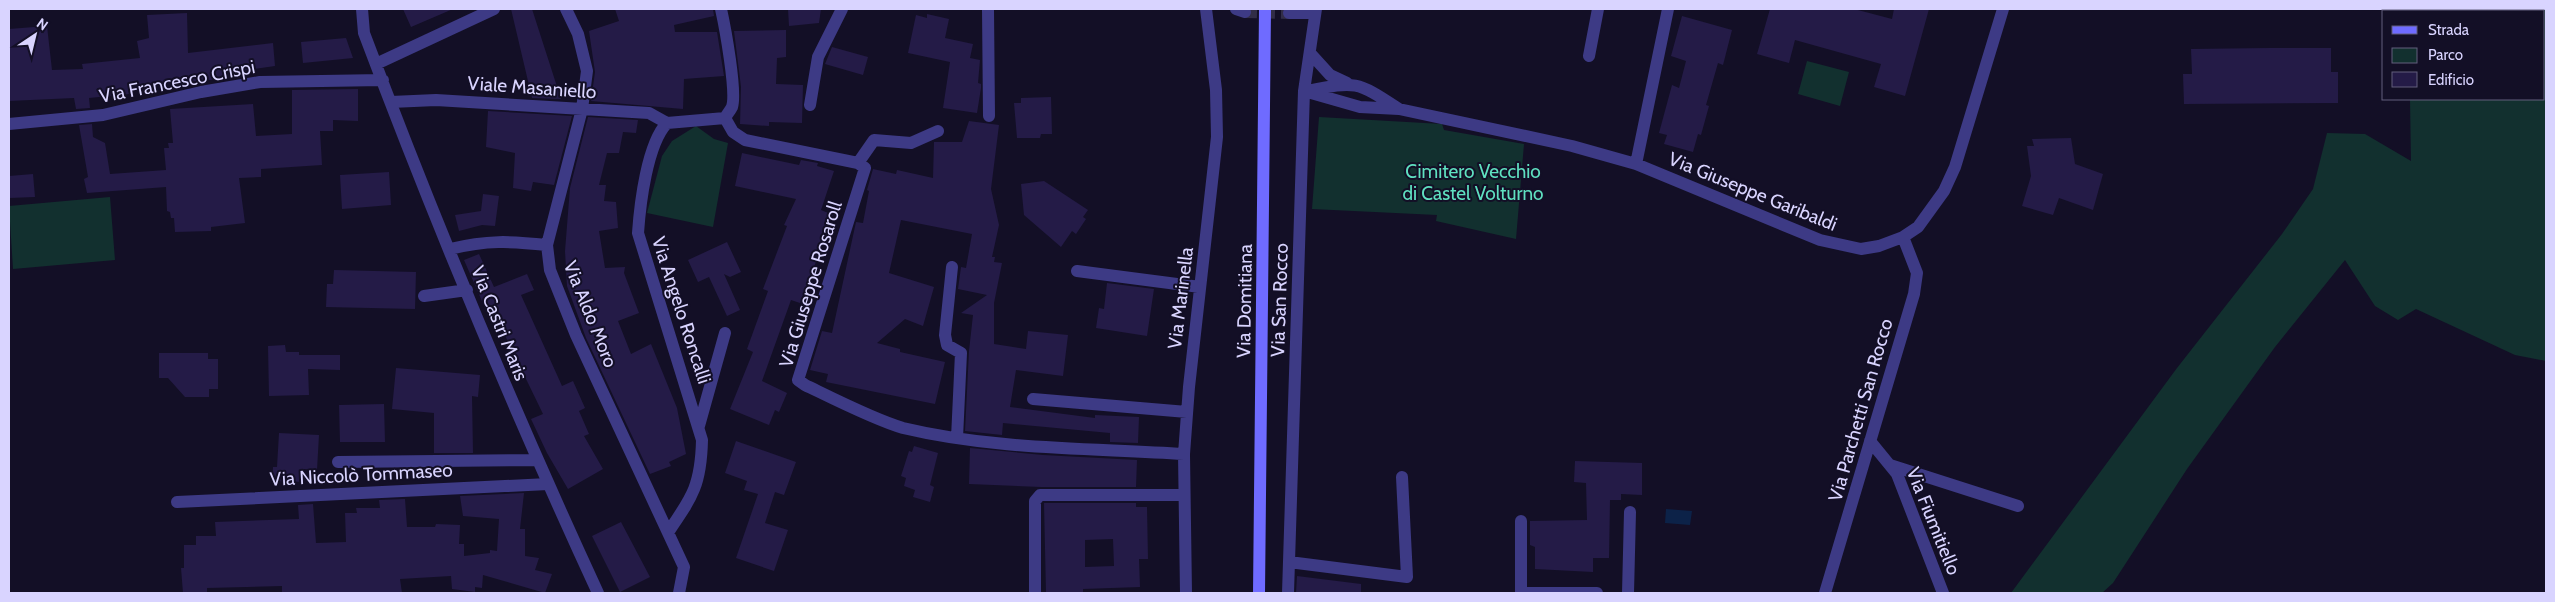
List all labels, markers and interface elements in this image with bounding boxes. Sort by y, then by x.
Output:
north arrow [10,10,60,60]
legend [2382,10,2545,100]
text: N [33,14,52,35]
text: Strada [2428,21,2470,39]
text: Parco [2428,46,2463,64]
street label: Via Francesco Crispi [97,55,257,108]
text: Edificio [2428,71,2474,89]
street label: Viale Masaniello [467,72,597,103]
street label: Via Giuseppe Garibaldi [1665,147,1840,236]
park label: Cimitero Vecchio di Castel Volturno [1402,160,1544,205]
street label: Via Giuseppe Rosaroll [774,198,847,370]
street label: Via Angelo Roncalli [647,234,716,387]
street label: Via San Rocco [1266,243,1293,357]
street label: Via Domitiana [1232,244,1257,358]
street label: Via Marinella [1163,246,1198,350]
street label: Via Aldo Moro [559,258,622,371]
street label: Via Castri Maris [466,263,533,384]
street label: Via Parchetti San Rocco [1823,316,1898,504]
street label: Via Niccolò Tommaseo [269,458,453,491]
street label: Via Fiumitiello [1902,464,1966,578]

